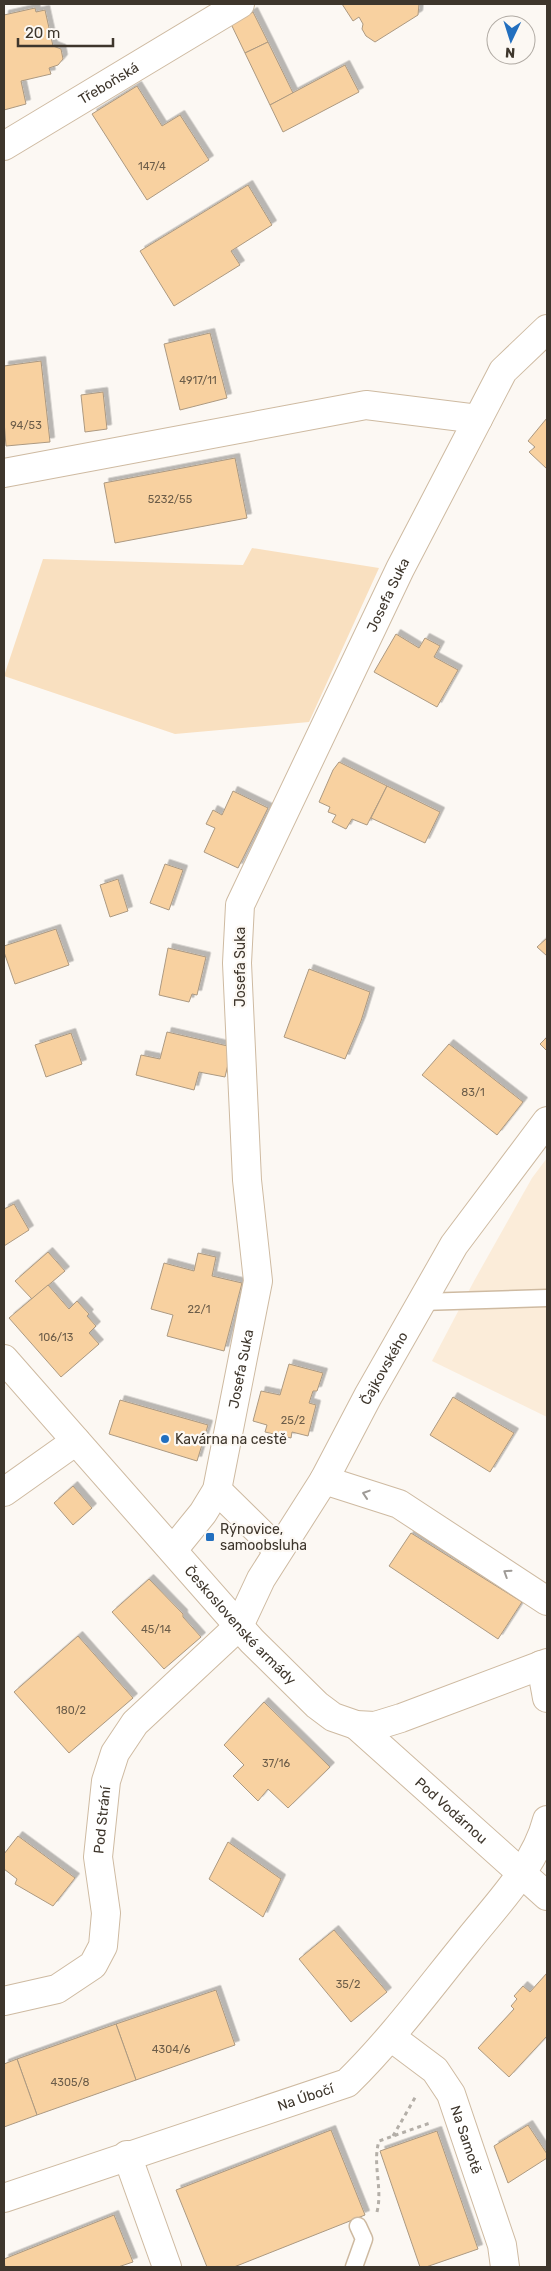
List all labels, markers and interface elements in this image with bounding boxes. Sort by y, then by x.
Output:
scale bar [18,15,112,47]
north arrow [486,15,536,65]
text: 20 m [25,24,60,42]
text: N [505,44,516,61]
street label: Třeboňská [76,59,142,108]
house number: 147/4 [138,160,166,173]
house number: 4917/11 [179,374,217,387]
house number: 94/53 [10,419,42,432]
house number: 5232/55 [148,493,193,506]
street label: Josefa Suka [363,555,413,635]
street label: Josefa Suka [232,927,249,1007]
house number: 83/1 [461,1086,485,1099]
house number: 22/1 [188,1303,210,1316]
street label: Josefa Suka [225,1328,257,1410]
street label: Čajkovského [356,1329,412,1408]
house number: 106/13 [39,1331,74,1344]
house number: 25/2 [281,1414,305,1427]
place label: Kavárna na cestě [175,1431,287,1448]
marker: Kavárna na cestě [159,1433,171,1445]
one-way arrow [363,1489,371,1499]
place label: Rýnovice, samoobsluha [220,1521,307,1554]
marker: Rýnovice, samoobsluha [204,1531,216,1543]
street label: Československé armády [181,1562,299,1689]
one-way arrow [503,1570,512,1580]
house number: 45/14 [141,1623,171,1636]
house number: 180/2 [56,1704,86,1717]
house number: 37/16 [262,1757,290,1770]
street label: Pod Vodárnou [411,1774,491,1848]
street label: Pod Strání [90,1785,114,1855]
house number: 35/2 [336,1978,360,1991]
house number: 4304/6 [152,2043,191,2056]
house number: 4305/8 [50,2076,90,2089]
street label: Na Úbočí [275,2080,337,2115]
street label: Na Samotě [447,2103,485,2176]

